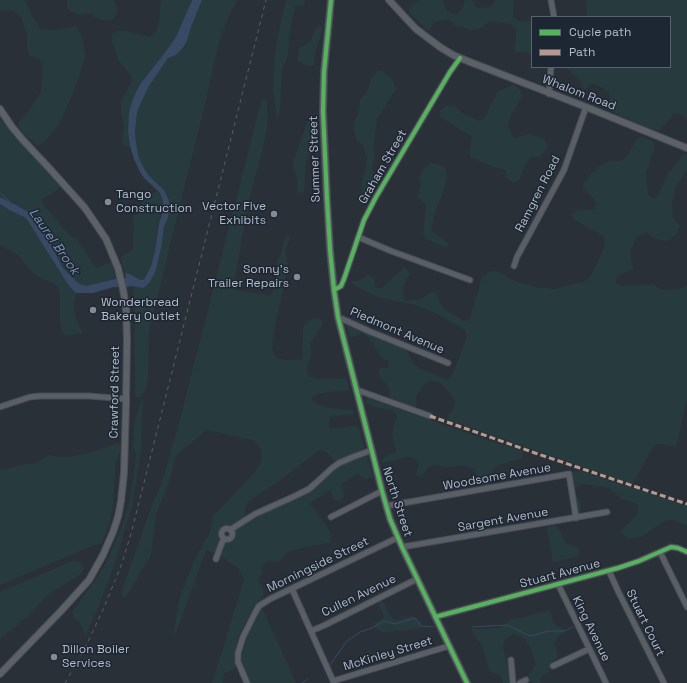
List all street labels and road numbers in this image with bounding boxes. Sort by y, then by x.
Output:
street label: Whalom Road [540,72,618,114]
street label: Summer Street [306,115,324,203]
street label: Graham Street [356,127,410,207]
street label: Ramgren Road [513,153,563,235]
street label: Piedmont Avenue [348,305,446,357]
street label: Crawford Street [107,346,123,438]
street label: Woodsome Avenue [442,460,552,494]
street label: North Street [379,465,415,539]
street label: Sargent Avenue [457,505,549,535]
street label: Morningside Street [265,534,371,596]
street label: Stuart Avenue [518,556,602,592]
street label: Cullen Avenue [320,572,398,620]
street label: Stuart Court [623,587,667,659]
street label: King Avenue [569,594,613,664]
street label: McKinley Street [342,634,434,674]

